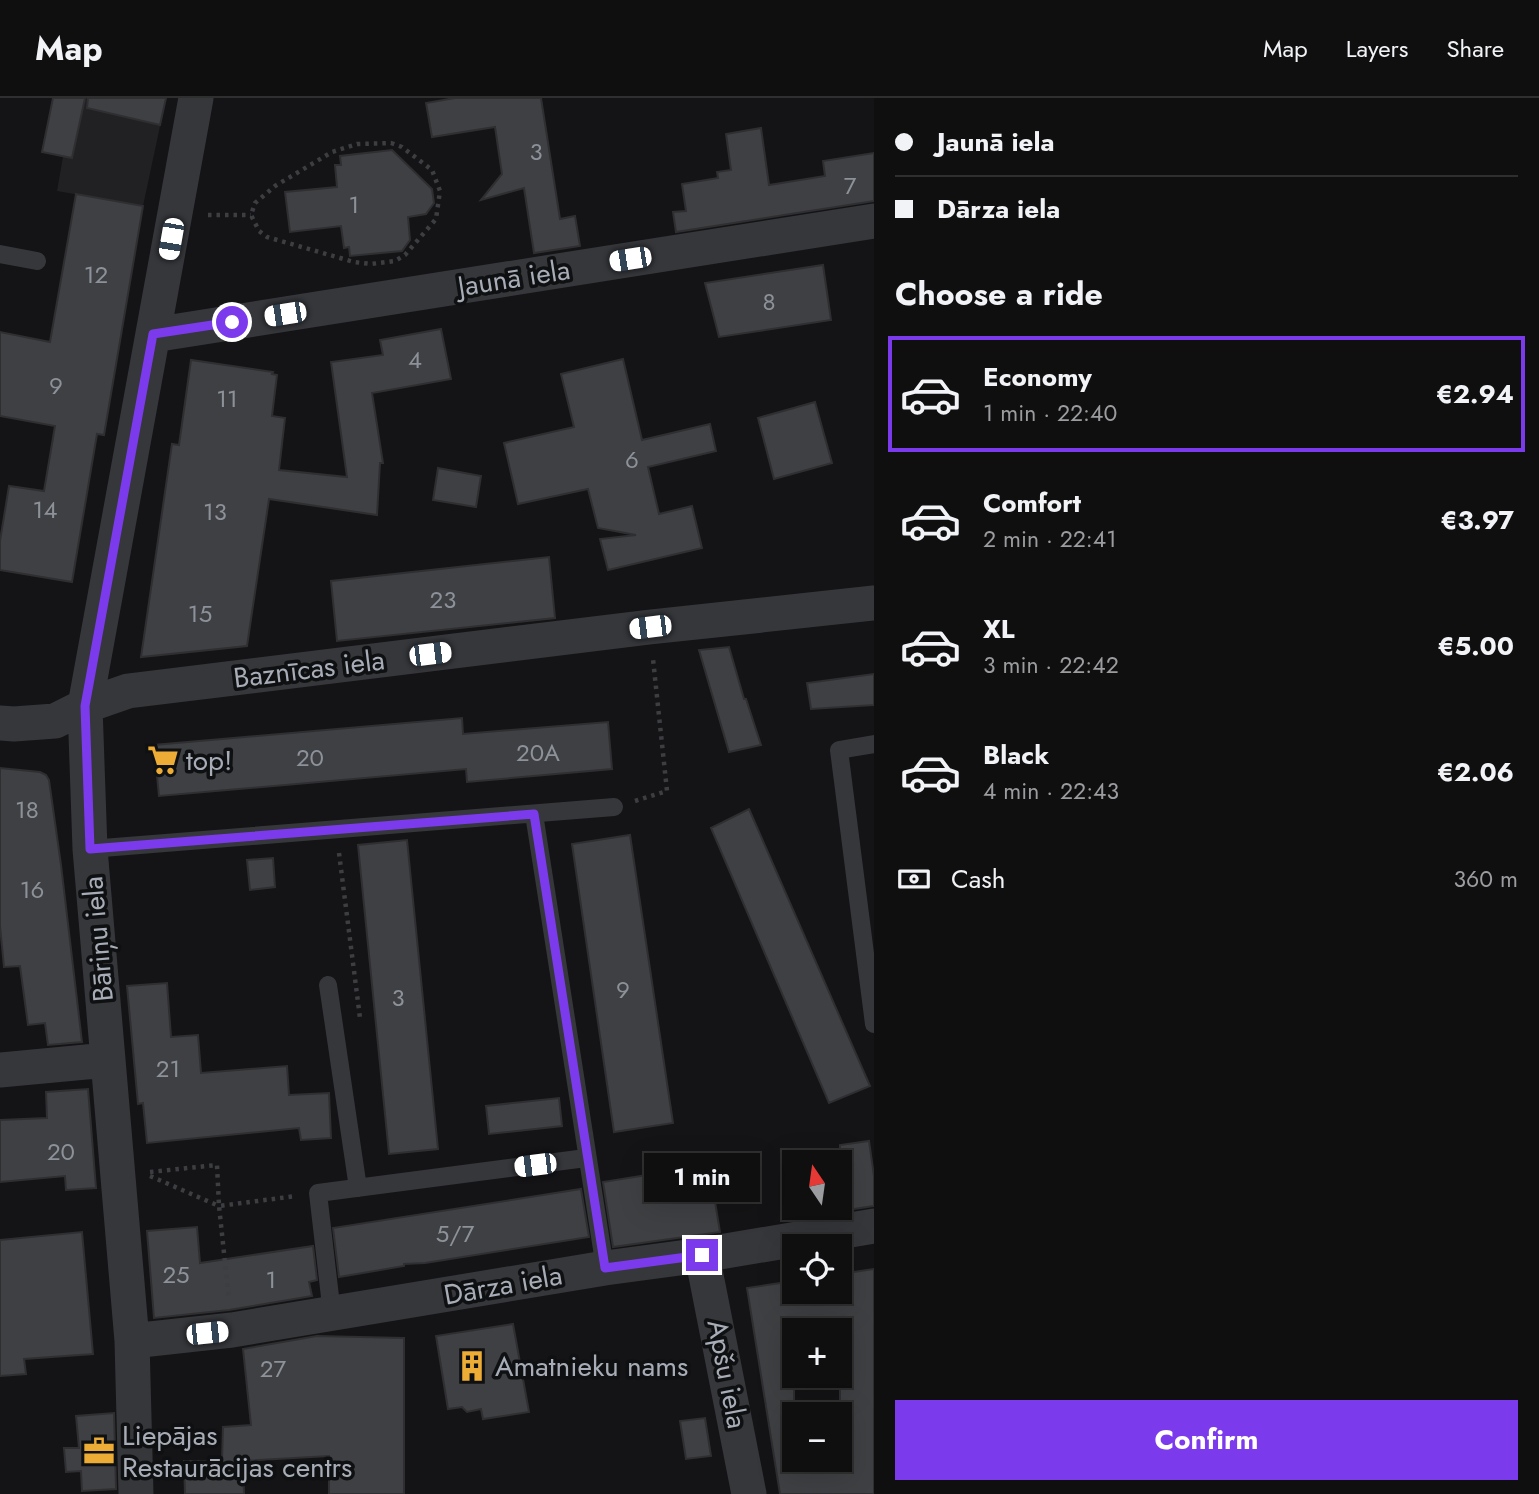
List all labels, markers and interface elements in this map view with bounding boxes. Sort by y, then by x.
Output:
text: Map [35,25,103,72]
text: Map [1263,31,1308,66]
text: Layers [1346,31,1408,66]
text: Share [1446,31,1504,66]
text: Jaunā iela [937,123,1055,161]
house number: 3 [529,134,543,169]
house number: 7 [844,168,857,203]
house number: 1 [349,187,359,222]
text: Dārza iela [937,190,1060,228]
car [158,216,185,262]
car [608,245,653,273]
street label: Jaunā iela [451,249,573,308]
house number: 12 [84,257,108,292]
text: Choose a ride [895,271,1103,317]
house number: 8 [762,284,776,319]
car [263,300,308,328]
route start [216,306,248,338]
house number: 4 [408,342,422,377]
text: Economy [983,358,1092,396]
icon: car [899,363,962,426]
house number: 9 [49,368,63,403]
text: €2.94 [1436,375,1514,413]
house number: 11 [216,381,238,416]
text: 1 min · 22:40 [983,396,1117,430]
house number: 6 [625,442,639,477]
text: Comfort [983,484,1081,522]
icon: car [899,489,962,552]
house number: 14 [33,492,57,527]
house number: 13 [203,494,227,529]
text: €3.97 [1441,501,1514,539]
text: 2 min · 22:41 [983,522,1117,556]
house number: 23 [430,582,456,617]
house number: 15 [188,596,212,631]
text: XL [983,610,1015,648]
car [628,614,673,640]
icon: car [899,615,962,678]
text: €5.00 [1437,627,1514,665]
street label: Baznīcas iela [231,639,387,699]
car [408,641,453,667]
text: 3 min · 22:42 [983,648,1119,682]
house number: 20A [516,735,560,770]
text: Black [983,736,1049,774]
place label: top! [186,740,232,781]
house number: 20 [296,740,324,775]
icon: car [899,741,962,804]
supermarket icon: top! [146,743,180,777]
text: €2.06 [1437,753,1514,791]
text: 4 min · 22:43 [983,774,1119,808]
house number: 18 [15,792,39,827]
icon: cash [895,860,933,898]
text: Cash [951,860,1005,898]
text: 360 m [1454,862,1518,896]
house number: 16 [20,872,44,907]
street label: Bāriņu iela [72,875,124,1003]
house number: 9 [616,972,630,1007]
house number: 3 [391,980,405,1015]
house number: 21 [156,1051,180,1086]
house number: 20 [47,1134,75,1169]
north arrow [782,1150,852,1220]
map controls [782,1150,852,1472]
car [513,1152,558,1178]
callout: 1 min [644,1154,760,1202]
text: 1 min [673,1160,731,1194]
house number: 5/7 [436,1216,475,1251]
button: locate [782,1234,852,1304]
route end [686,1239,718,1271]
street label: Dārza iela [441,1254,565,1316]
house number: 25 [162,1257,190,1292]
house number: 1 [266,1262,276,1297]
street label: Apšu iela [696,1316,758,1432]
button: + [782,1318,852,1388]
car [186,1320,229,1346]
place label: Amatnieku nams [495,1346,688,1387]
building icon: Amatnieku nams [455,1349,489,1383]
house number: 27 [260,1351,287,1386]
button: Confirm [895,1400,1518,1480]
button: − [782,1402,852,1472]
place label: Liepājas Restaurācijas centrs [122,1415,352,1488]
office icon: Liepājas Restaurācijas centrs [82,1434,116,1468]

